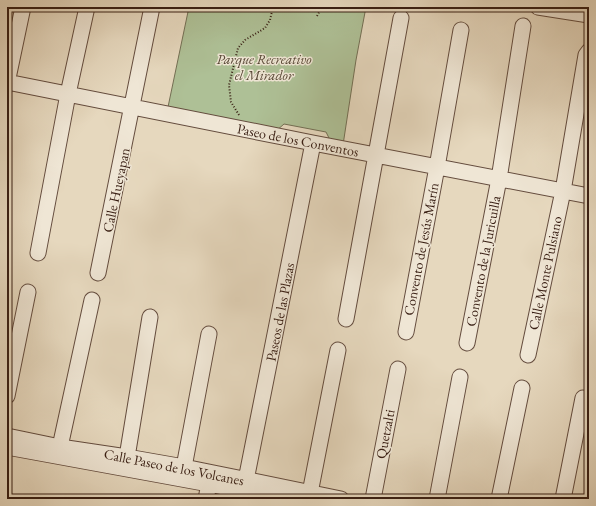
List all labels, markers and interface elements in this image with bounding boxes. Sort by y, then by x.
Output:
park label: Parque Recreativo el Mirador [216,50,312,84]
street label: Paseo de los Conventos [236,119,361,161]
street label: Calle Hueyapan [98,145,134,234]
street label: Convento de Jesús Marín [399,180,443,317]
street label: Convento de la Juricuilla [461,194,505,328]
street label: Calle Monte Pulsiano [524,214,566,332]
street label: Paseos de las Plazas [262,261,298,363]
street label: Quetzalti [371,407,399,460]
street label: Calle Paseo de los Volcanes [102,445,246,489]

